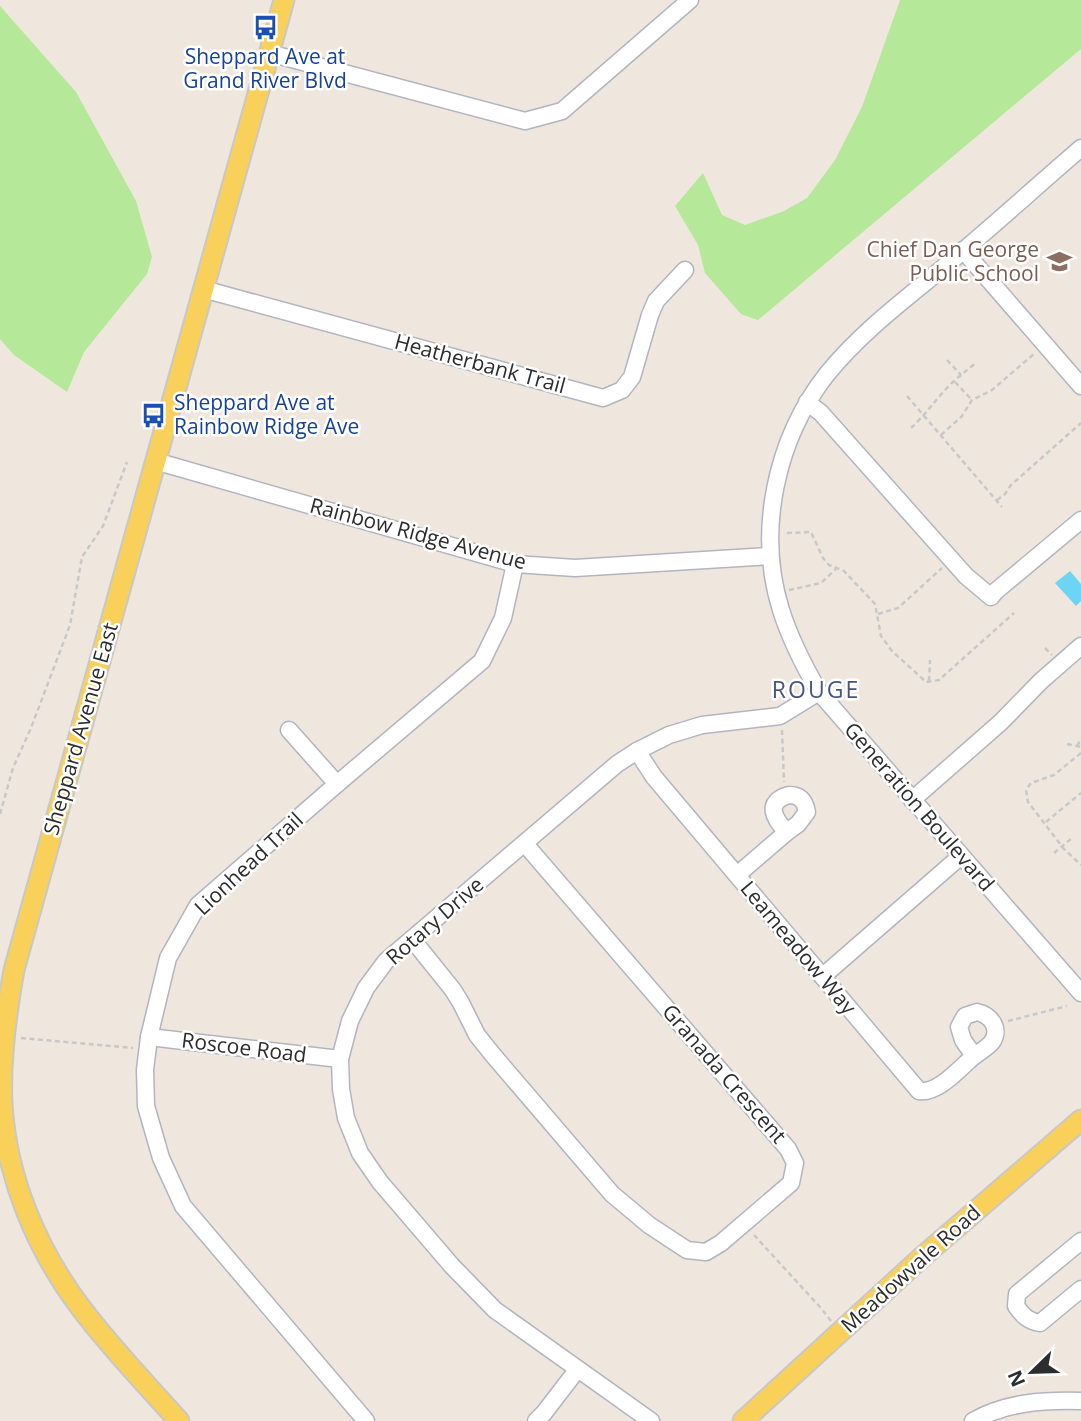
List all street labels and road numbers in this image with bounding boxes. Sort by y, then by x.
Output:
street label: Heatherbank Trail [392,327,569,399]
street label: Rainbow Ridge Avenue [307,491,530,575]
street label: Sheppard Avenue East [36,619,124,838]
street label: Generation Boulevard [838,716,1001,897]
street label: Lionhead Trail [188,806,309,921]
street label: Rotary Drive [380,870,489,970]
street label: Leameadow Way [735,875,863,1020]
street label: Granada Crescent [656,998,793,1149]
street label: Roscoe Road [180,1025,308,1069]
street label: Meadowvale Road [834,1198,986,1339]

